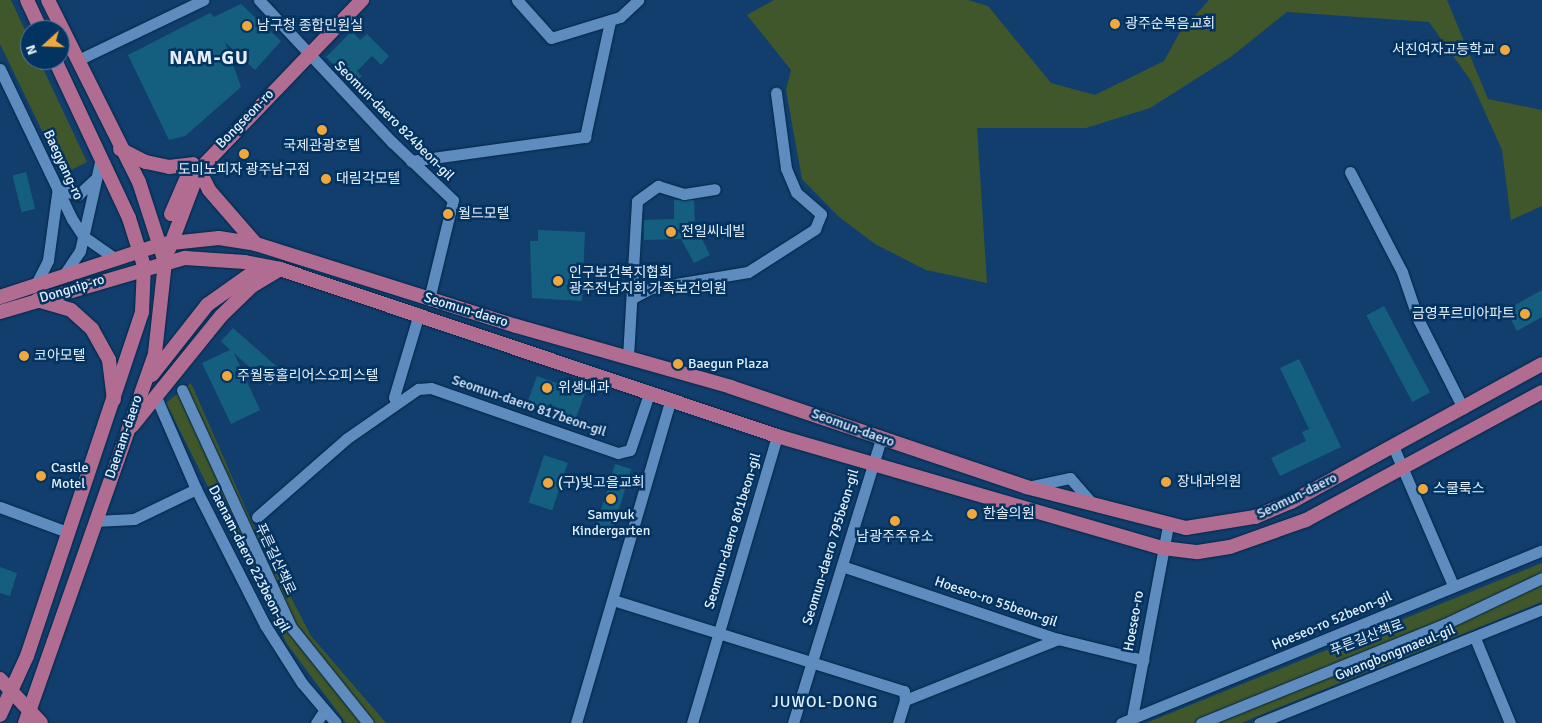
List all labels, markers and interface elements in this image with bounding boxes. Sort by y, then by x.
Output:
place label: 광주순복음교회 [1125,16,1215,32]
place label: 남구청 종합민원실 [257,18,363,34]
marker: 광주순복음교회 [1109,18,1121,30]
north arrow [20,20,70,70]
marker: 남구청 종합민원실 [241,20,253,32]
text: N [22,42,41,57]
place label: 서진여자고등학교 [1392,42,1495,58]
marker: 서진여자고등학교 [1499,44,1511,56]
district label: NAM-GU [168,48,250,70]
street label: Seomun-daero 824beon-gil [331,58,457,184]
street label: Bongseon-ro [213,86,277,152]
marker: 국제관광호텔 [316,124,328,136]
street label: Baegyang-ro [39,127,87,203]
place label: 국제관광호텔 [283,138,361,154]
marker: 도미노피자 광주남구점 [238,148,250,160]
place label: 도미노피자 광주남구점 [178,162,310,178]
place label: 대림각모텔 [336,171,400,187]
marker: 대림각모텔 [320,173,332,185]
place label: 월드모텔 [458,206,510,222]
marker: 월드모텔 [442,208,454,220]
place label: 전일씨네빌 [681,224,745,240]
marker: 전일씨네빌 [665,226,677,238]
place label: 인구보건복지협회 광주전남지회 가족보건의원 [569,265,727,298]
street label: Dongnip-ro [37,271,107,307]
marker: 인구보건복지협회 광주전남지회 가족보건의원 [551,274,565,288]
street label: Seomun-daero [422,289,510,331]
place label: 금영푸르미아파트 [1412,306,1515,322]
marker: 금영푸르미아파트 [1519,308,1531,320]
place label: 코아모텔 [34,348,86,364]
marker: 코아모텔 [18,350,30,362]
place label: Baegun Plaza [688,356,769,372]
marker: Baegun Plaza [672,358,684,370]
place label: 주월동홀리어스오피스텔 [237,368,379,384]
marker: 주월동홀리어스오피스텔 [221,370,233,382]
street label: Seomun-daero 817beon-gil [450,372,608,440]
place label: 위생내과 [558,380,610,396]
marker: 위생내과 [540,381,554,395]
street label: Daenam-daero [102,393,146,481]
street label: Seomun-daero [809,405,897,451]
street label: Seomun-daero 801beon-gil [701,451,765,611]
place label: Castle Motel [51,460,88,492]
street label: Seomun-daero 795beon-gil [799,467,863,627]
street label: Seomun-daero [1254,469,1340,523]
marker: Castle Motel [35,470,47,482]
place label: 장내과의원 [1177,474,1241,490]
place label: (구)빛고을교회 [558,475,645,491]
marker: 장내과의원 [1159,475,1173,489]
marker: (구)빛고을교회 [542,477,554,489]
place label: 스쿨룩스 [1433,481,1485,497]
street label: Daenam-daero 223beon-gil [205,483,293,635]
marker: 스쿨룩스 [1417,483,1429,495]
marker: Samyuk Kindergarten [605,493,617,505]
place label: 한솔의원 [983,506,1035,522]
place label: Samyuk Kindergarten [572,507,650,540]
marker: 한솔의원 [965,507,979,521]
marker: 남광주주유소 [889,515,901,527]
street label: 푸른길산책로 [251,520,299,598]
place label: 남광주주유소 [856,529,934,545]
street label: Hoeseo-ro 55beon-gil [932,573,1060,631]
street label: Hoeseo-ro 52beon-gil [1269,588,1395,654]
street label: Hoeseo-ro [1120,589,1148,653]
street label: 푸른길산책로 [1328,616,1406,660]
street label: Gwangbongmaeul-gil [1333,621,1457,685]
district label: JUWOL-DONG [770,692,880,712]

